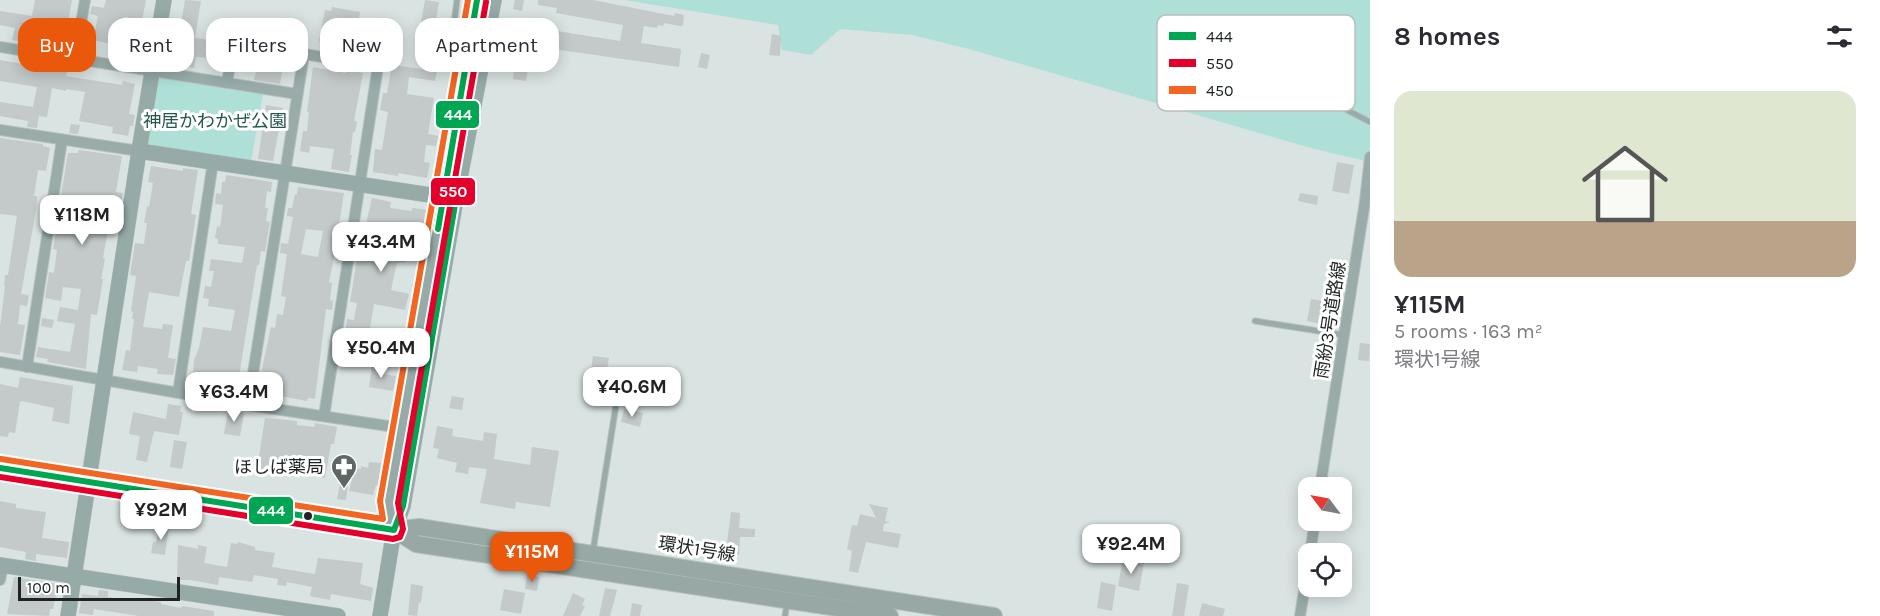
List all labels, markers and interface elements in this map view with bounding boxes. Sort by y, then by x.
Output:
legend [1157,15,1355,111]
chip: Buy [18,18,96,72]
chip: Rent [108,18,194,72]
chip: Filters [206,18,308,72]
chip: New [320,18,403,72]
chip: Apartment [415,18,559,72]
icon: filters [1823,20,1856,53]
text: 8 homes [1394,21,1500,52]
text: 444 [1206,27,1233,46]
text: 550 [1206,54,1234,73]
text: 450 [1206,81,1233,100]
line badge: 444 [435,100,480,129]
text: 444 [444,105,473,124]
park label: 神居かわかぜ公園 [143,110,287,132]
icon: home [1571,130,1679,238]
line badge: 550 [430,177,476,206]
text: 550 [439,182,467,201]
pin: ¥118M [40,195,124,246]
text: ¥118M [54,203,110,226]
pin: ¥43.4M [332,222,430,273]
text: ¥43.4M [346,230,416,253]
street label: 雨紛3号道路線 [1310,260,1350,380]
text: ¥115M [1394,289,1466,320]
text: 5 rooms · 163 m² [1394,320,1543,343]
pin: ¥50.4M [332,328,430,379]
text: ¥50.4M [346,336,416,359]
text: 環状1号線 [1394,348,1481,371]
pin: ¥40.6M [583,367,681,418]
pin: ¥63.4M [185,372,283,423]
text: ¥40.6M [597,375,667,398]
text: ¥63.4M [199,380,269,403]
pharmacy icon: ほしば薬局 [329,452,359,490]
place label: ほしば薬局 [234,456,324,478]
north arrow [1298,477,1352,531]
map controls [1298,477,1352,597]
pin: ¥92M [125,490,197,541]
line badge: 444 [248,496,294,525]
text: ¥92M [134,498,188,521]
text: 444 [257,501,286,520]
unlabelled marker [302,510,314,522]
pin: ¥92.4M [1082,524,1180,575]
pin: ¥115M [490,532,574,583]
street label: 環状1号線 [657,532,737,566]
text: ¥92.4M [1096,532,1166,555]
text: ¥115M [504,540,560,563]
button: locate [1298,543,1352,597]
scale bar [18,574,180,602]
text: 100 m [27,578,70,597]

